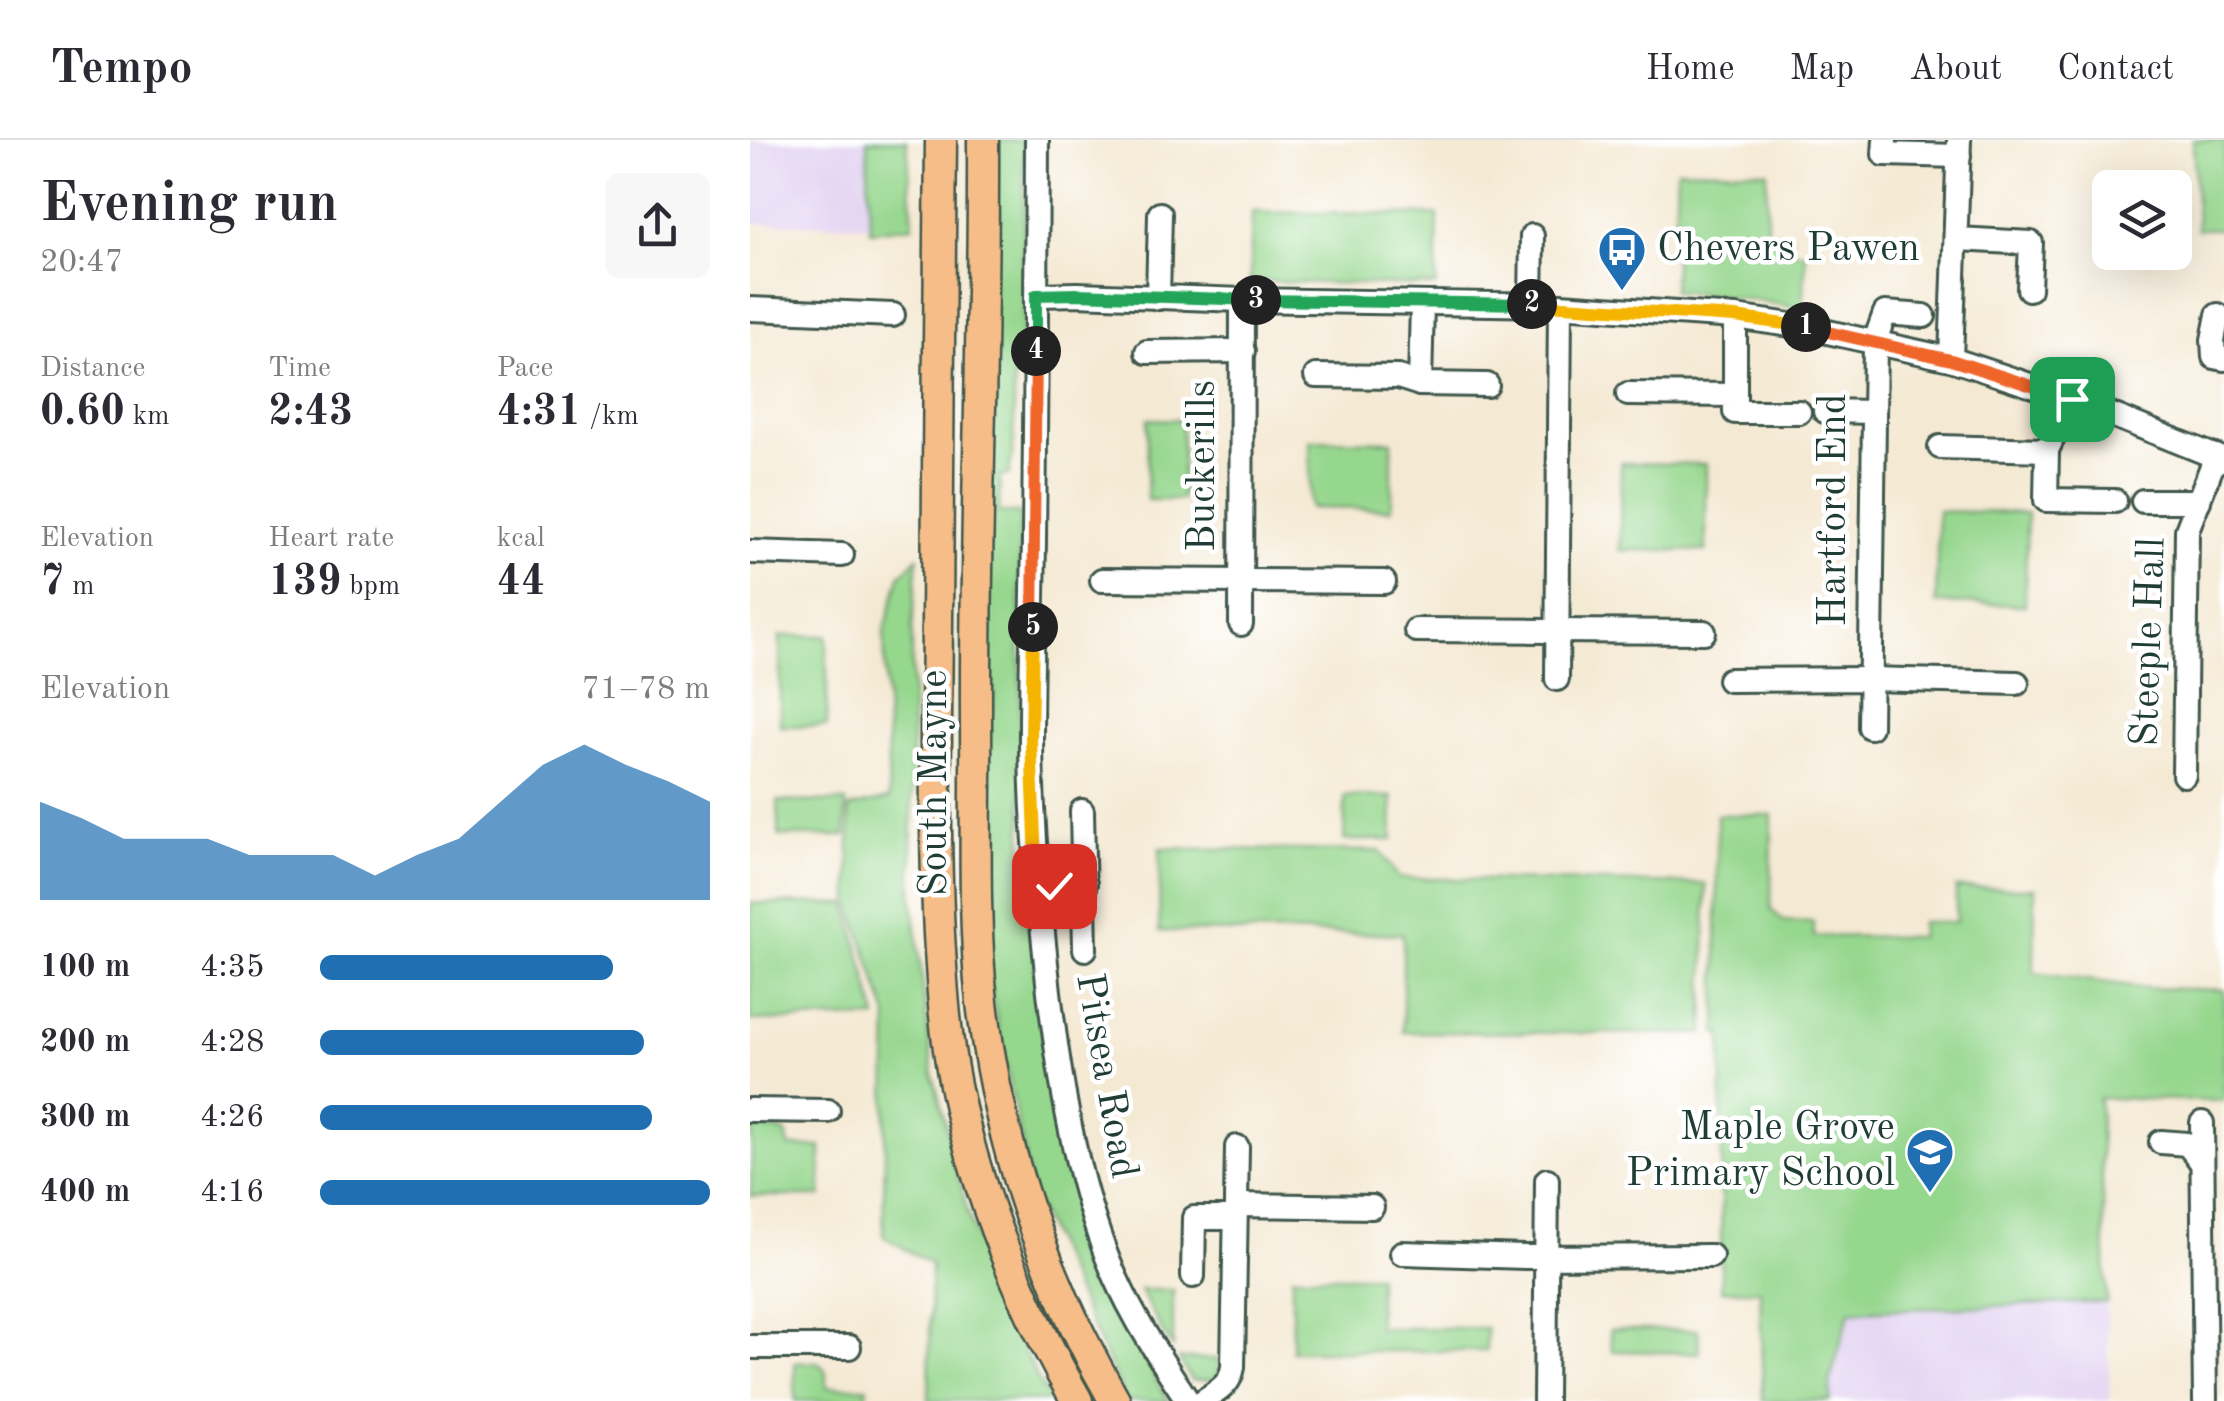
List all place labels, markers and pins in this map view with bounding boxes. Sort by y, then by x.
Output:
bus stop icon: Chevers Pawen [1596,224,1648,292]
place label: Chevers Pawen [1657,230,1920,270]
pin: 3 [1231,275,1281,325]
pin: 2 [1507,279,1557,329]
pin: 1 [1781,302,1831,352]
pin: 4 [1011,326,1061,376]
pin [2030,357,2115,442]
pin: 5 [1008,602,1058,652]
pin [1012,844,1097,929]
place label: Maple Grove Primary School [1626,1109,1895,1195]
school or university icon: Maple Grove Primary School [1904,1126,1956,1194]

